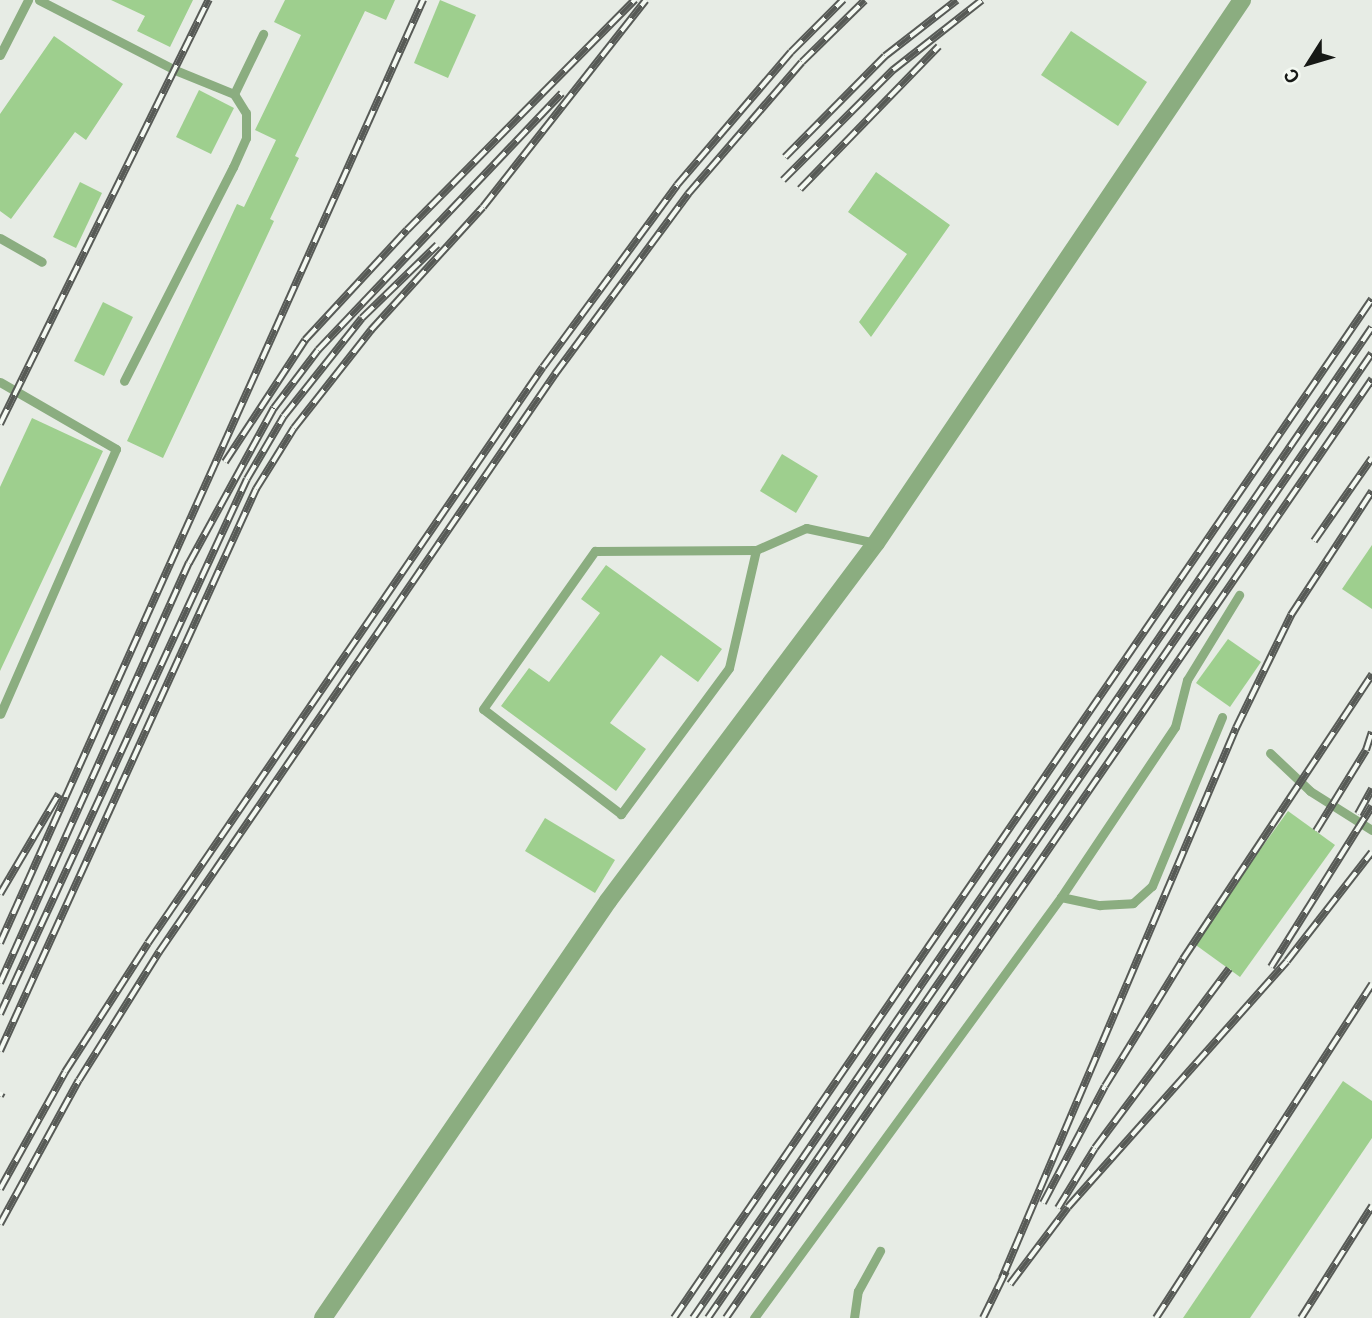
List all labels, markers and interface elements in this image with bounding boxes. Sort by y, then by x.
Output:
north arrow [1274,28,1344,98]
text: С [1279,64,1305,88]

